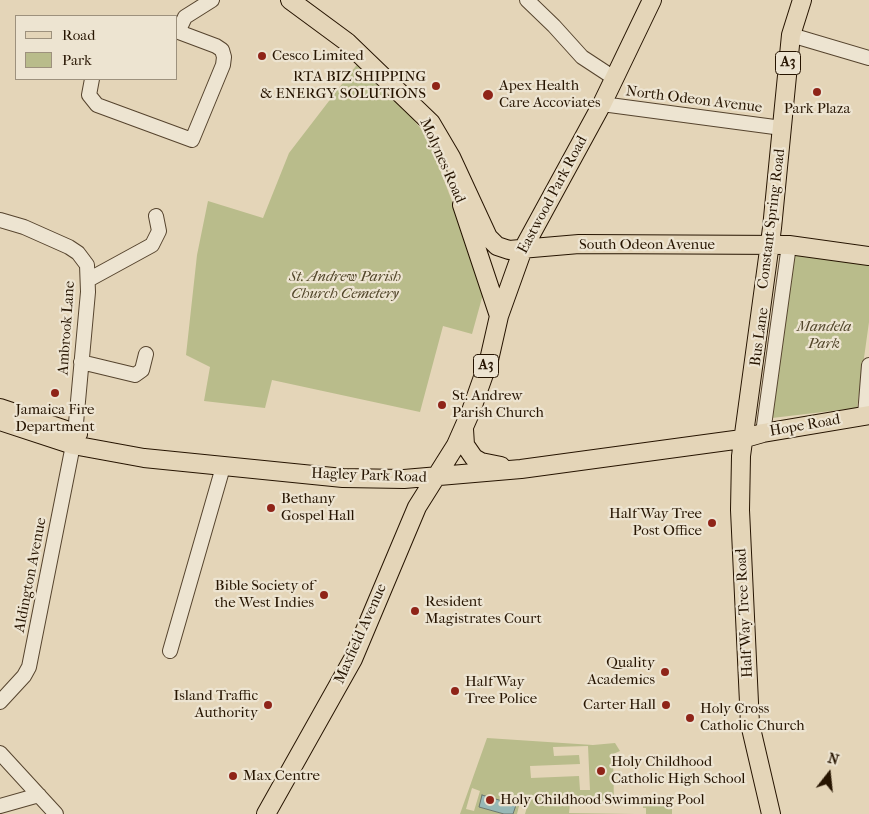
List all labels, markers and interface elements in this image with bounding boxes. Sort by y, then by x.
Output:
legend [15,15,178,80]
text: Road [62,26,95,44]
place label: Cesco Limited [272,47,364,65]
marker: Cesco Limited [256,50,268,62]
text: Park [62,51,92,69]
road number: A3 [776,52,800,74]
place label: RTA BIZ SHIPPING & ENERGY SOLUTIONS [260,68,426,103]
place label: Apex Health Care Accoviates [499,77,600,112]
marker: RTA BIZ SHIPPING & ENERGY SOLUTIONS [430,80,442,92]
street label: North Odeon Avenue [625,83,763,117]
marker: Park Plaza [811,86,823,98]
marker: Apex Health Care Accoviates [481,88,495,102]
place label: Park Plaza [784,100,850,118]
street label: Molynes Road [415,116,469,206]
street label: Eastwood Park Road [514,133,592,257]
street label: Constant Spring Road [754,148,790,290]
street label: South Odeon Avenue [579,236,715,254]
park label: St. Andrew Parish Church Cemetery [289,268,401,303]
street label: Ambrook Lane [55,280,79,376]
street label: Bus Lane [747,306,773,368]
park label: Mandela Park [797,318,851,353]
road number: A3 [474,354,498,378]
marker: Jamaica Fire Department [49,387,61,399]
place label: St. Andrew Parish Church [452,387,544,422]
marker: St. Andrew Parish Church [436,399,448,411]
place label: Jamaica Fire Department [15,401,95,436]
street label: Hope Road [768,411,842,441]
street label: Hagley Park Road [311,465,427,487]
place label: Bethany Gospel Hall [281,490,355,525]
marker: Bethany Gospel Hall [265,502,277,514]
place label: Half Way Tree Post Office [609,505,702,540]
street label: Aldington Avenue [11,516,51,634]
marker: Half Way Tree Post Office [706,517,718,529]
street label: Half Way Tree Road [733,548,757,678]
place label: Bible Society of the West Indies [214,577,314,612]
street label: Maxfield Avenue [331,581,391,687]
marker: Bible Society of the West Indies [318,589,330,601]
place label: Resident Magistrates Court [425,593,542,628]
marker: Resident Magistrates Court [409,605,421,617]
place label: Quality Academics [587,654,655,689]
marker: Quality Academics [659,666,671,678]
place label: Half Way Tree Police [465,673,537,708]
marker: Half Way Tree Police [449,685,461,697]
place label: Island Traffic Authority [173,687,258,722]
place label: Carter Hall [583,696,656,714]
marker: Island Traffic Authority [262,699,274,711]
marker: Carter Hall [660,699,672,711]
place label: Holy Cross Catholic Church [700,700,805,735]
marker: Holy Cross Catholic Church [684,712,696,724]
north arrow [804,749,854,799]
text: N [826,749,841,769]
place label: Holy Childhood Catholic High School [611,753,745,788]
marker: Holy Childhood Catholic High School [595,765,607,777]
place label: Max Centre [243,767,320,785]
marker: Max Centre [227,770,239,782]
place label: Holy Childhood Swimming Pool [500,791,705,809]
marker: Holy Childhood Swimming Pool [484,794,496,806]

